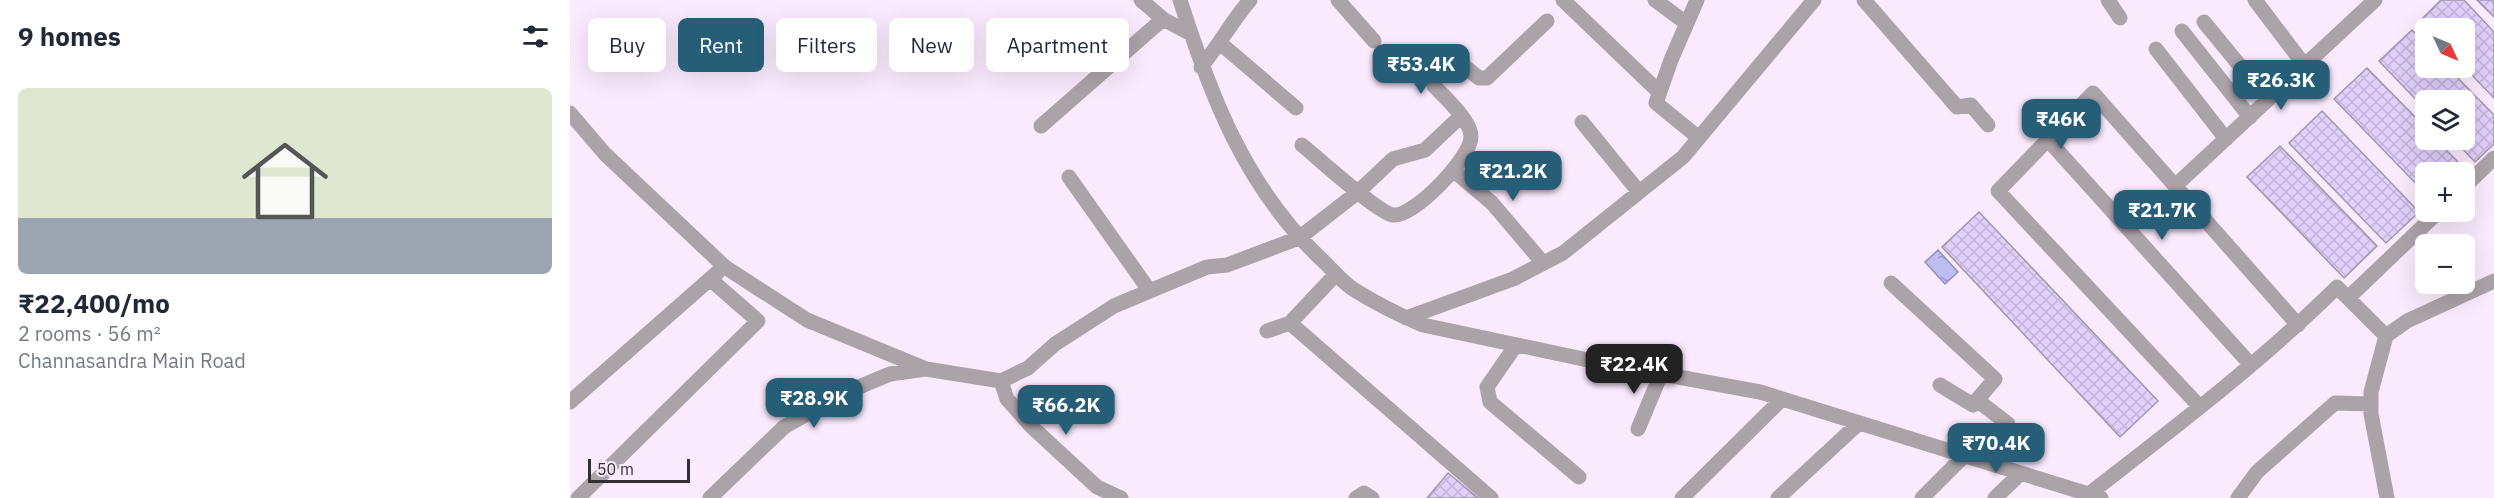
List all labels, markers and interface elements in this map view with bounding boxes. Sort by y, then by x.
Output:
chip: Buy [588,18,666,72]
chip: Rent [678,18,764,72]
chip: Filters [776,18,877,72]
chip: New [889,18,974,72]
chip: Apartment [986,18,1129,72]
north arrow [2415,18,2475,78]
map controls [2415,18,2475,294]
text: 9 homes [18,19,121,53]
icon: filters [519,20,552,53]
pin: ₹53.4K [1372,44,1470,95]
text: ₹53.4K [1387,50,1455,77]
pin: ₹26.3K [2232,60,2330,111]
text: ₹26.3K [2247,66,2315,93]
button: layers [2415,90,2475,150]
pin: ₹46K [2025,99,2097,150]
text: ₹46K [2036,105,2086,132]
icon: home [231,127,339,235]
pin: ₹21.2K [1464,151,1562,202]
text: ₹21.2K [1479,157,1547,184]
button: + [2415,162,2475,222]
pin: ₹21.7K [2113,190,2211,241]
text: ₹21.7K [2128,196,2196,223]
button: − [2415,234,2475,294]
text: ₹22,400/mo [18,286,170,320]
text: 2 rooms · 56 m² [18,320,161,347]
pin: ₹22.4K [1585,344,1683,395]
text: Channasandra Main Road [18,347,246,374]
text: ₹22.4K [1600,350,1668,377]
pin: ₹28.9K [765,378,863,429]
text: ₹28.9K [780,384,848,411]
pin: ₹66.2K [1017,385,1115,436]
text: ₹66.2K [1032,391,1100,418]
pin: ₹70.4K [1947,423,2045,474]
text: ₹70.4K [1962,429,2030,456]
scale bar [588,456,690,484]
text: 50 m [597,459,634,479]

